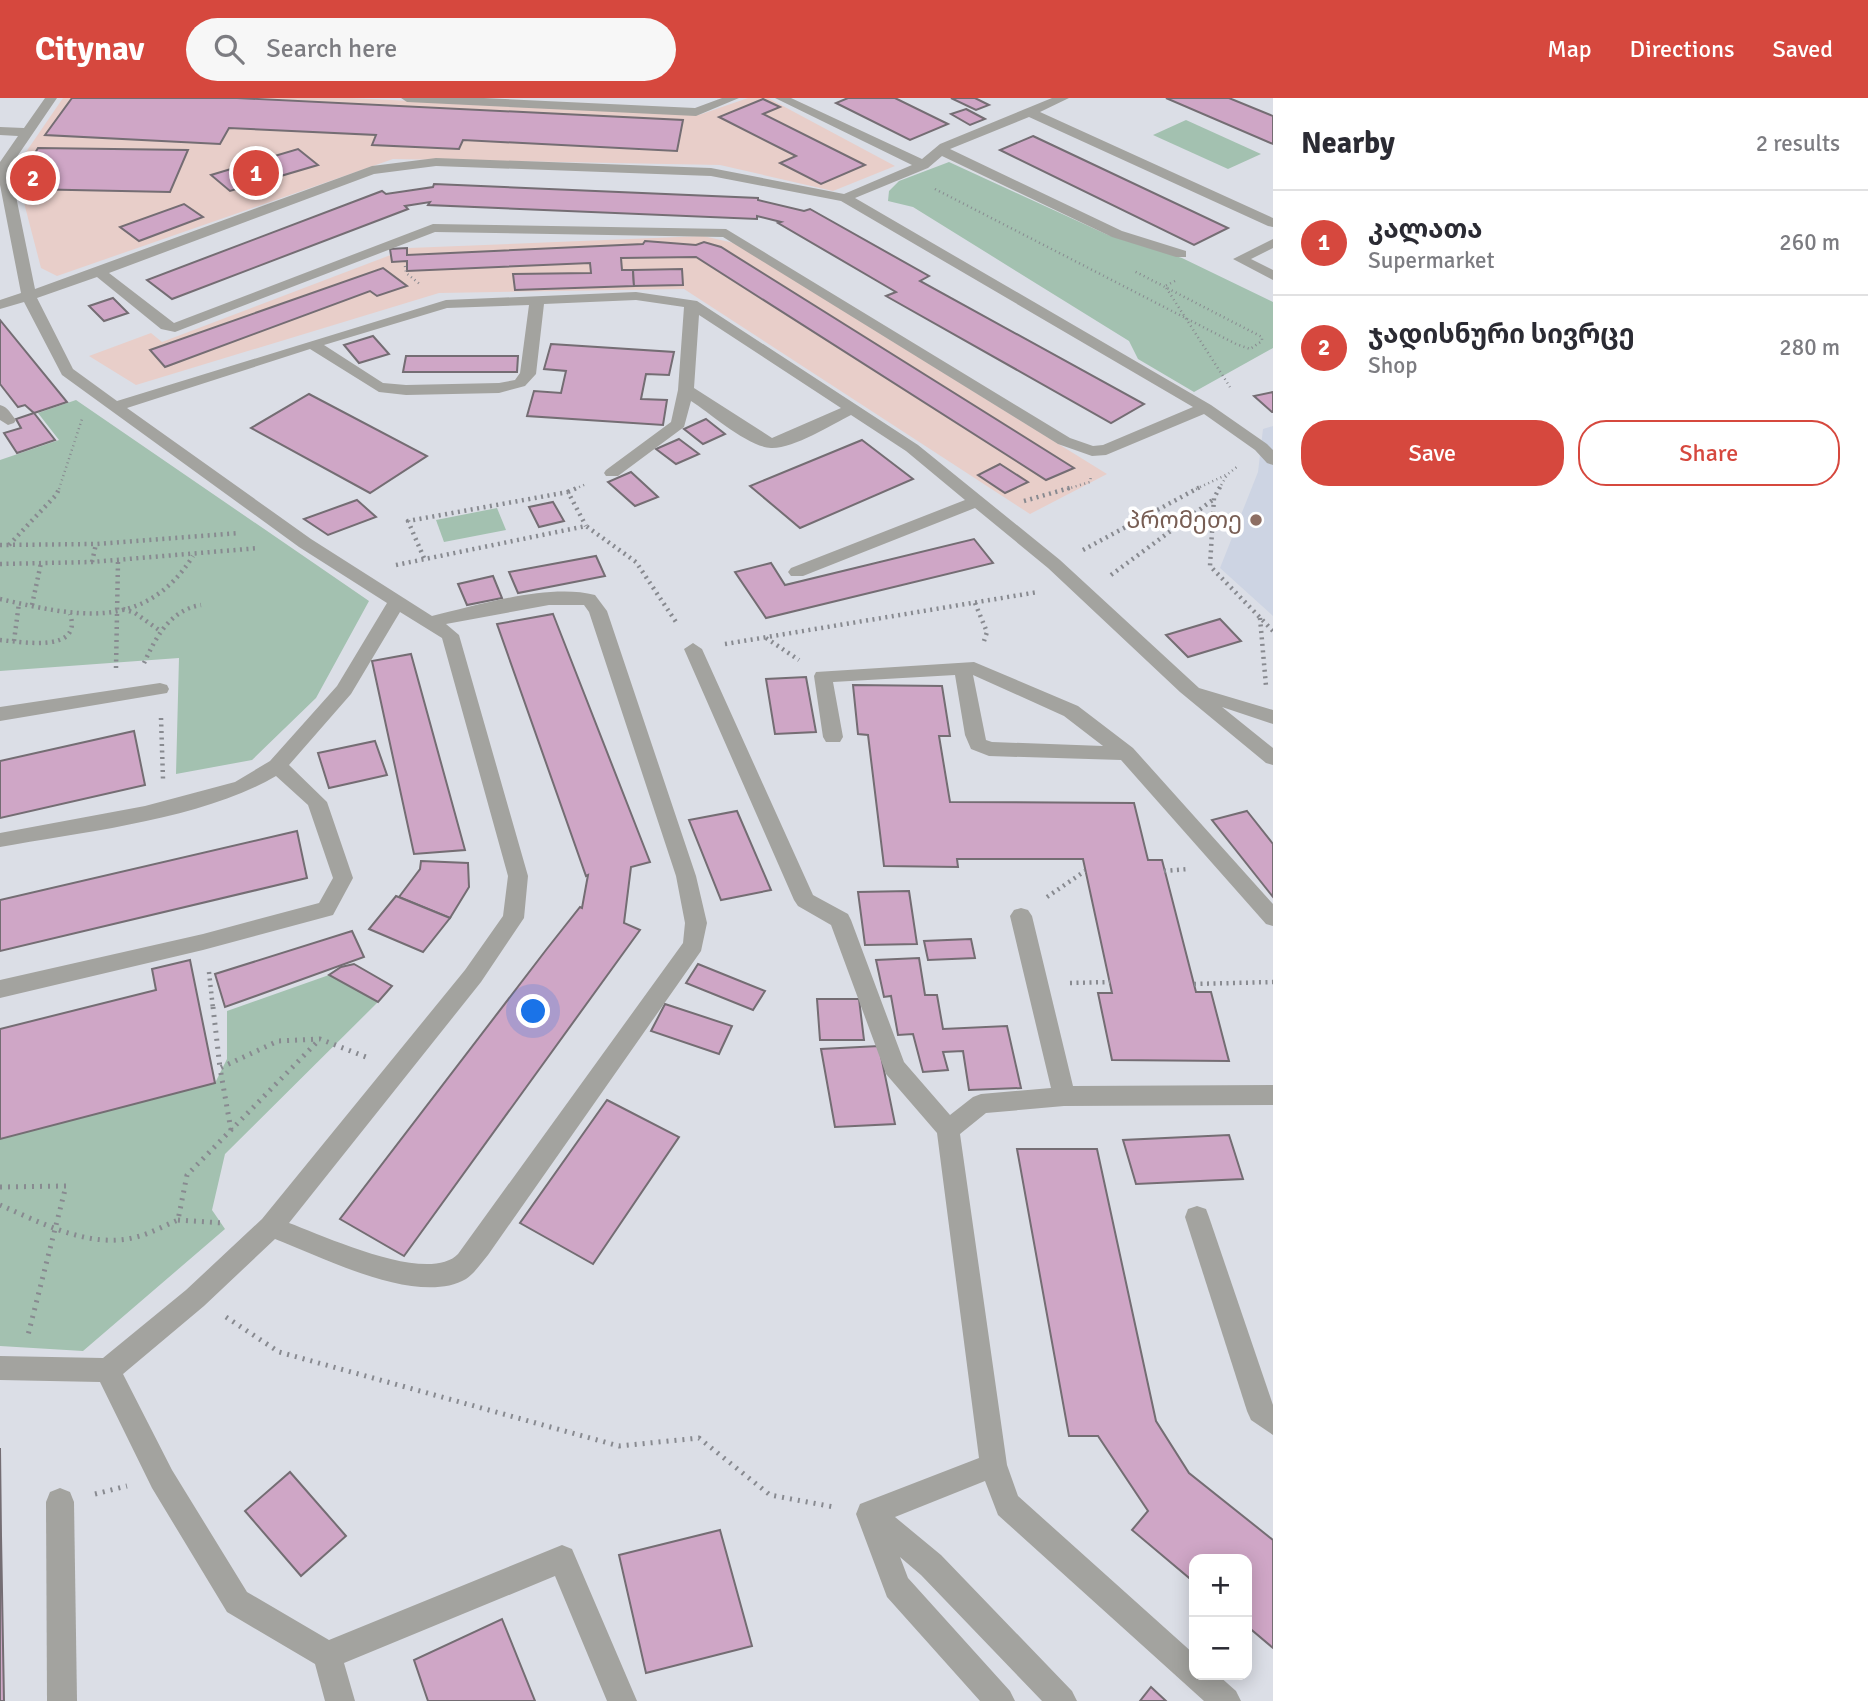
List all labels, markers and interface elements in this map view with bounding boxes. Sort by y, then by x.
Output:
search box [186,18,676,81]
text: Citynav [35,29,144,70]
icon: search [210,30,248,68]
text: Search here [266,33,397,65]
text: Map [1547,34,1592,64]
text: Directions [1630,34,1735,64]
text: Saved [1773,34,1833,64]
text: Nearby [1301,125,1395,162]
text: 2 results [1756,129,1840,158]
pin: 1 [233,147,279,199]
pin: 2 [10,152,56,204]
text: კალათა [1368,214,1483,246]
text: 1 [1318,228,1330,257]
text: 260 m [1779,228,1840,257]
text: Supermarket [1368,246,1495,275]
text: ჯადისნური სივრცე [1368,319,1635,351]
text: 2 [1318,333,1330,362]
text: 280 m [1779,333,1840,362]
text: Shop [1368,351,1417,380]
button: Save [1301,420,1564,486]
button: Share [1578,420,1840,486]
place label: პრომეთე [1126,505,1242,535]
marker: პრომეთე [1248,512,1264,528]
your location [516,994,550,1028]
map controls [1189,1554,1252,1680]
button: + [1189,1554,1252,1617]
button: − [1189,1617,1252,1680]

